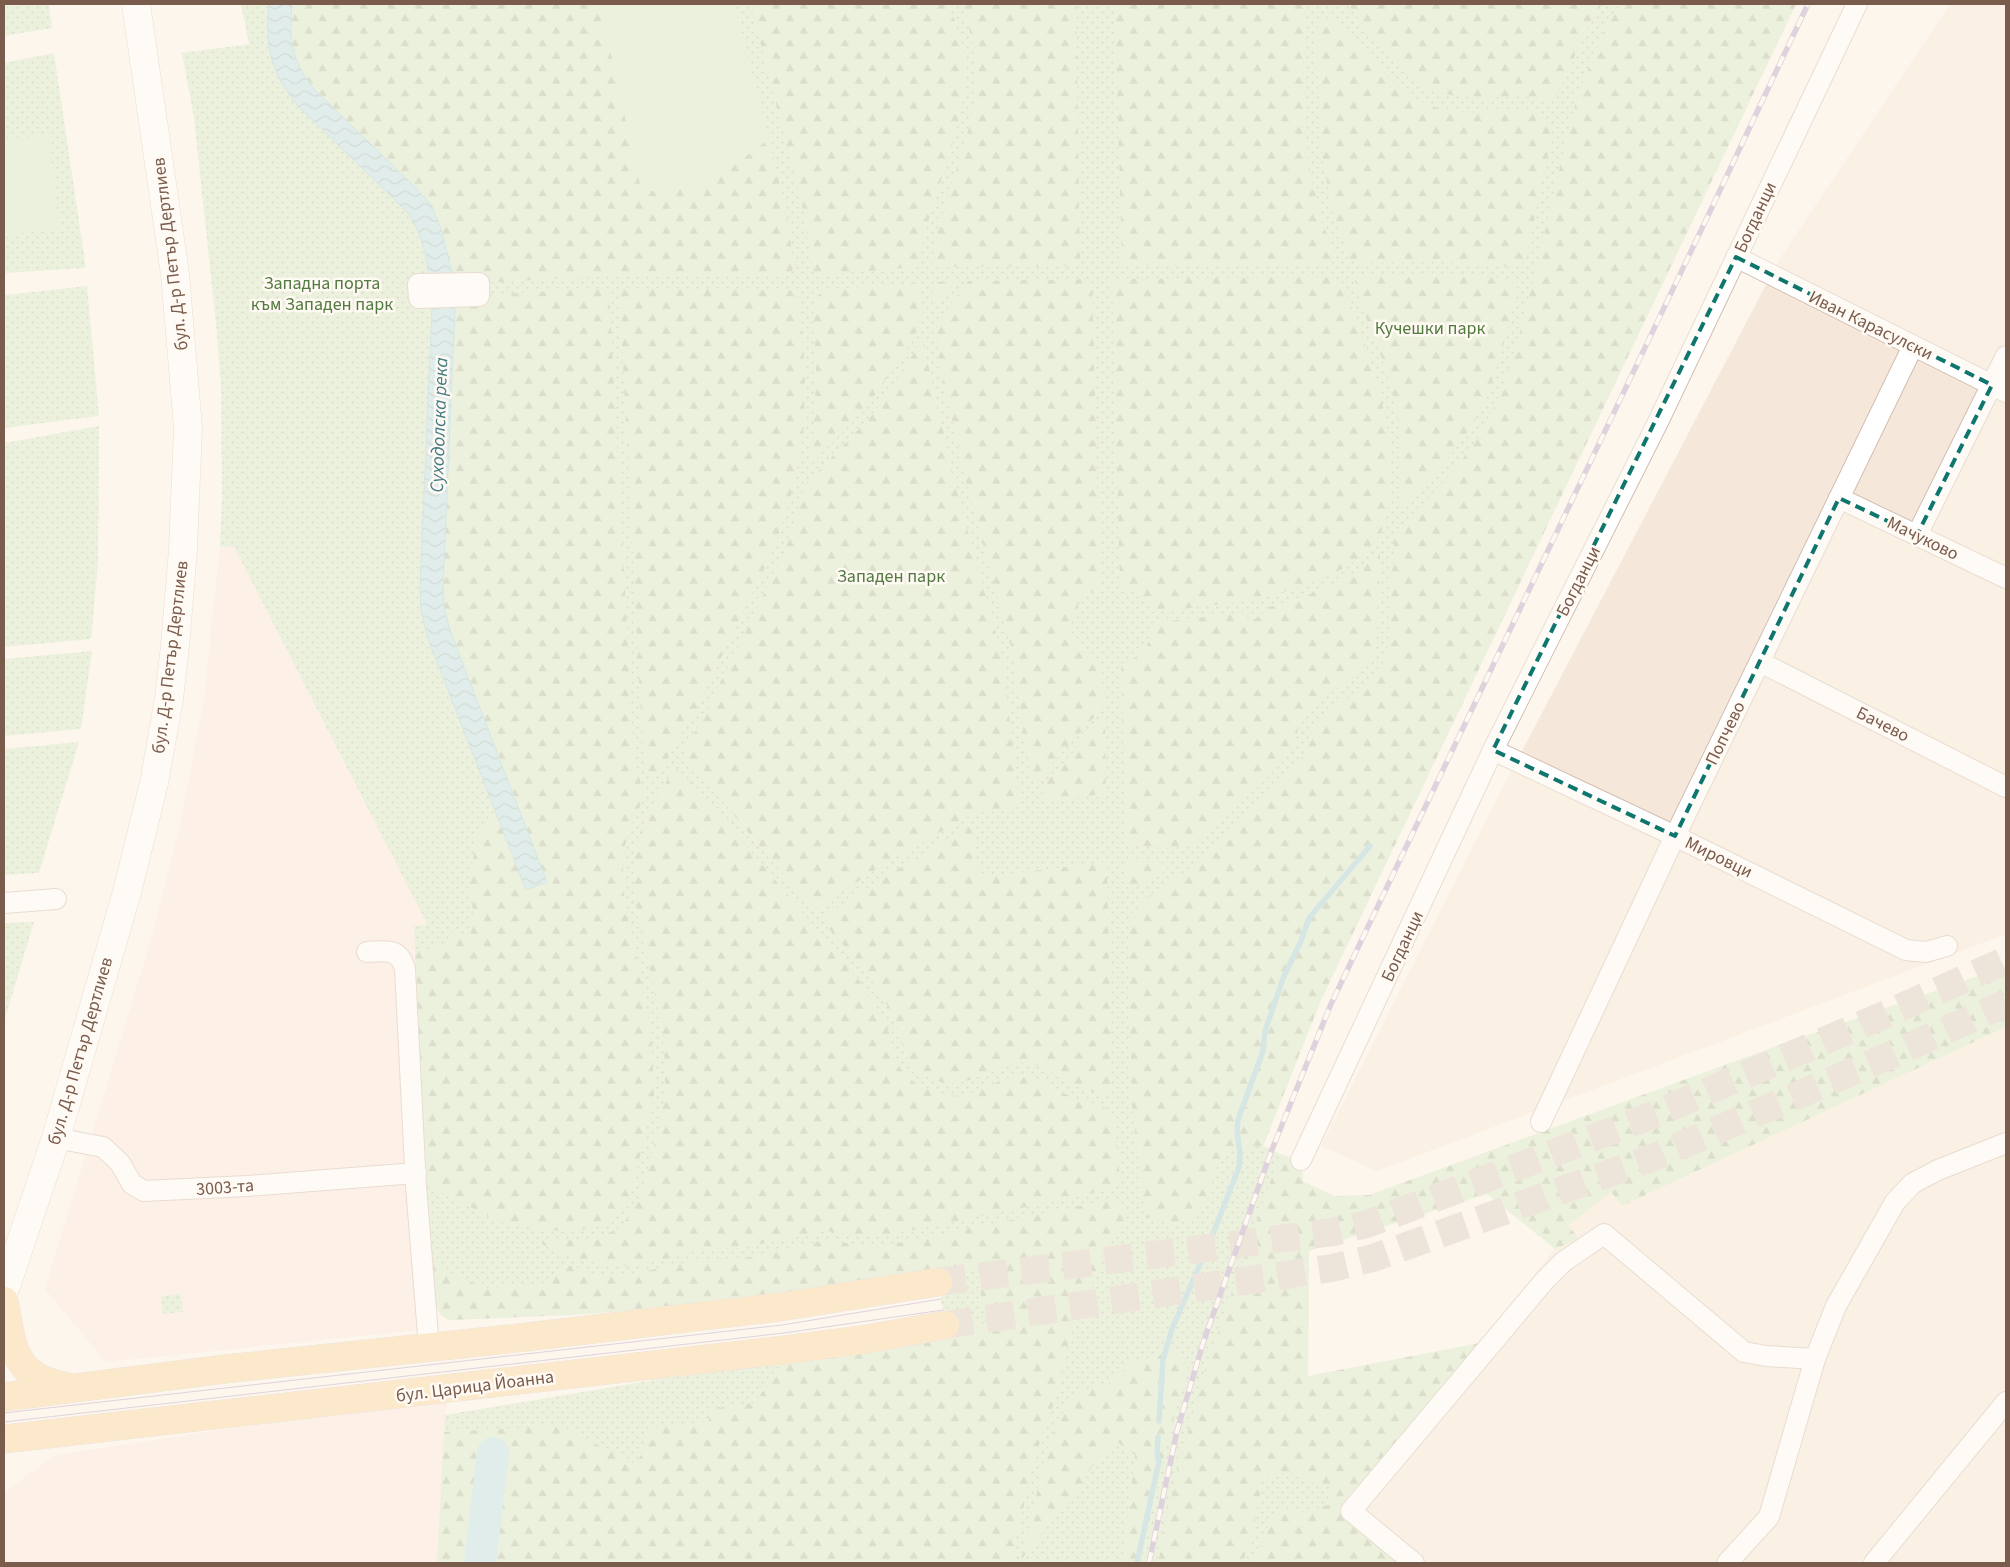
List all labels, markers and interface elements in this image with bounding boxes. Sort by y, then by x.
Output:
street label: бул. Д-р Петър Дертлиев [146,156,195,352]
street label: Богданци [1728,178,1783,257]
park label: Западна порта към Западен парк [251,271,393,317]
street label: Иван Карасулски [1804,285,1937,366]
park label: Кучешки парк [1375,316,1485,341]
water label: Суходолска река [424,357,455,493]
street label: Мачуково [1883,510,1963,567]
street label: Богданци [1550,542,1607,621]
street label: бул. Д-р Петър Дертлиев [146,559,195,755]
park label: Западен парк [837,564,945,589]
street label: Попчево [1699,697,1752,769]
street label: Бачево [1852,700,1914,748]
street label: Мировци [1681,830,1757,885]
street label: Богданци [1375,907,1430,986]
street label: бул. Д-р Петър Дертлиев [42,954,119,1148]
street label: 3003-та [195,1173,255,1202]
street label: бул. Царица Йоанна [395,1364,555,1409]

